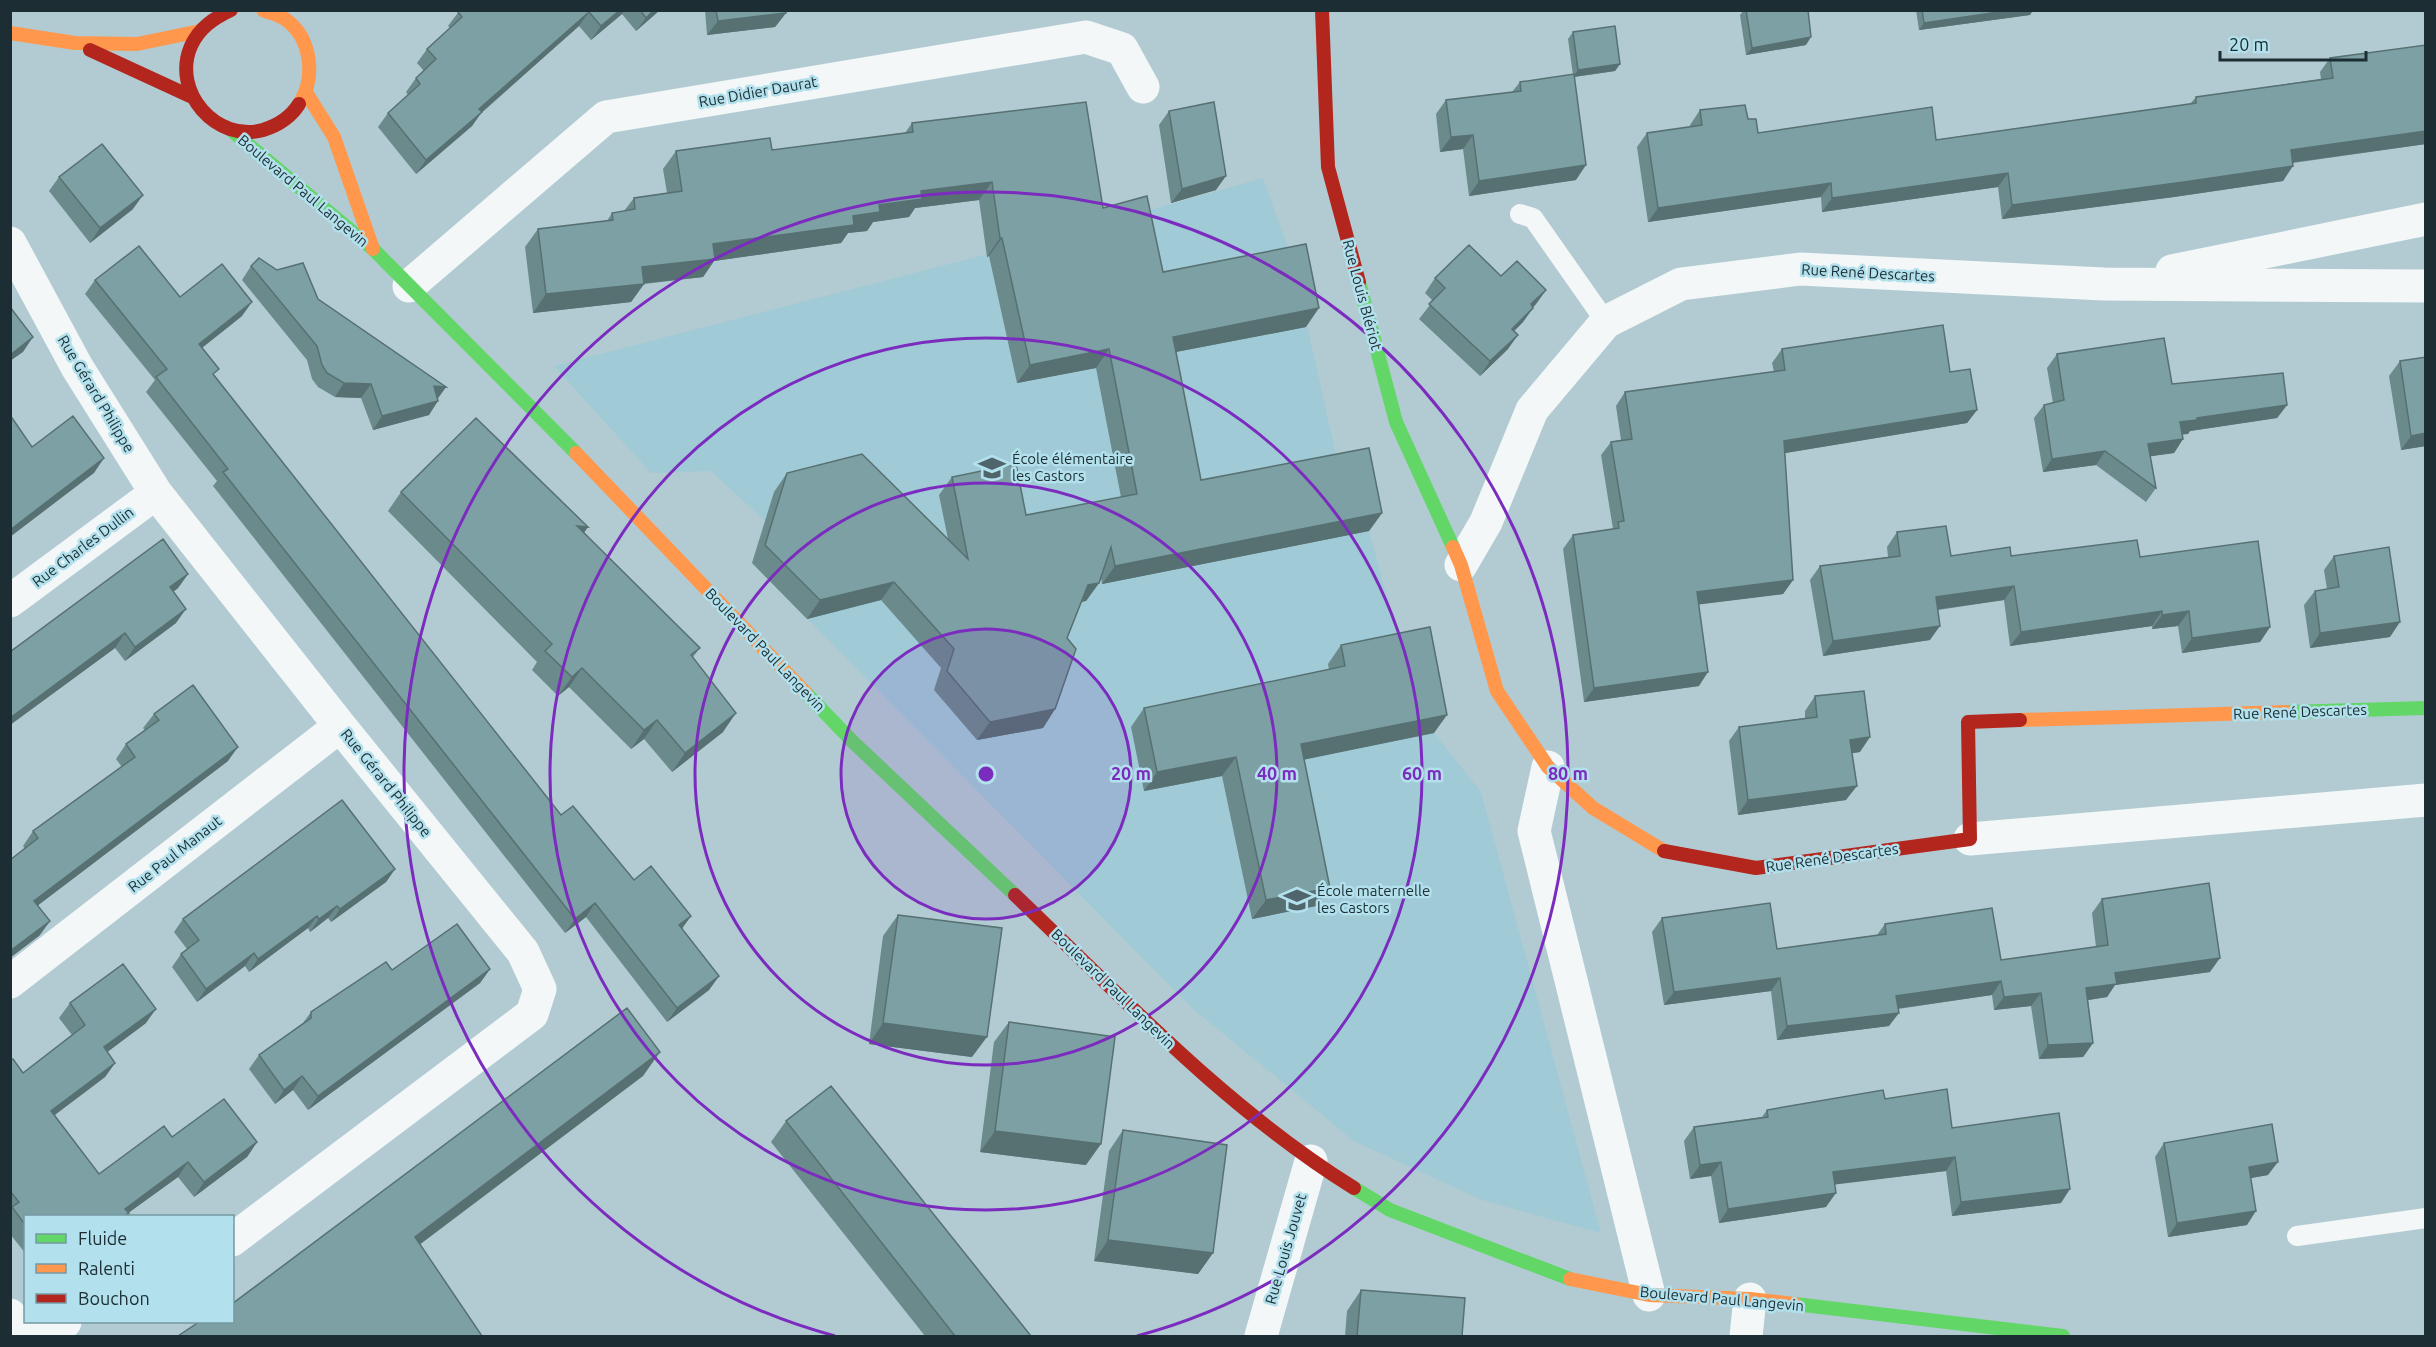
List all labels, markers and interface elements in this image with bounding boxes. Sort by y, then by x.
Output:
scale bar [2220,24,2366,62]
text: 20 m [2229,34,2269,54]
street label: Rue Didier Daurat [697,73,818,110]
street label: Boulevard Paul Langevin [235,131,372,250]
street label: Rue Louis Blériot [1340,238,1385,352]
street label: Rue René Descartes [1801,261,1935,284]
street label: Rue Gérard Philippe [55,332,138,455]
place label: École élémentaire les Castors [1012,450,1133,484]
school or university icon: École élémentaire les Castors [977,453,1007,483]
street label: Rue Charles Dullin [29,503,137,590]
street label: Boulevard Paul Langevin [702,584,829,715]
street label: Rue René Descartes [2233,701,2367,722]
street label: Rue Gérard Philippe [338,725,435,840]
text: 20 m [1111,763,1151,783]
text: 40 m [1257,763,1297,783]
text: 60 m [1402,763,1442,783]
text: 80 m [1548,763,1588,783]
centre of rings [976,764,996,784]
street label: Rue Paul Manaut [125,812,225,895]
street label: Rue René Descartes [1764,840,1899,875]
place label: École maternelle les Castors [1317,882,1430,916]
school or university icon: École maternelle les Castors [1282,885,1312,915]
street label: Boulevard Paul Langevin [1048,925,1179,1052]
street label: Rue Louis Jouvet [1262,1191,1309,1306]
legend [24,1215,234,1323]
text: Fluide [78,1228,127,1248]
text: Ralenti [78,1258,135,1278]
street label: Boulevard Paul Langevin [1639,1283,1805,1314]
text: Bouchon [78,1288,150,1308]

